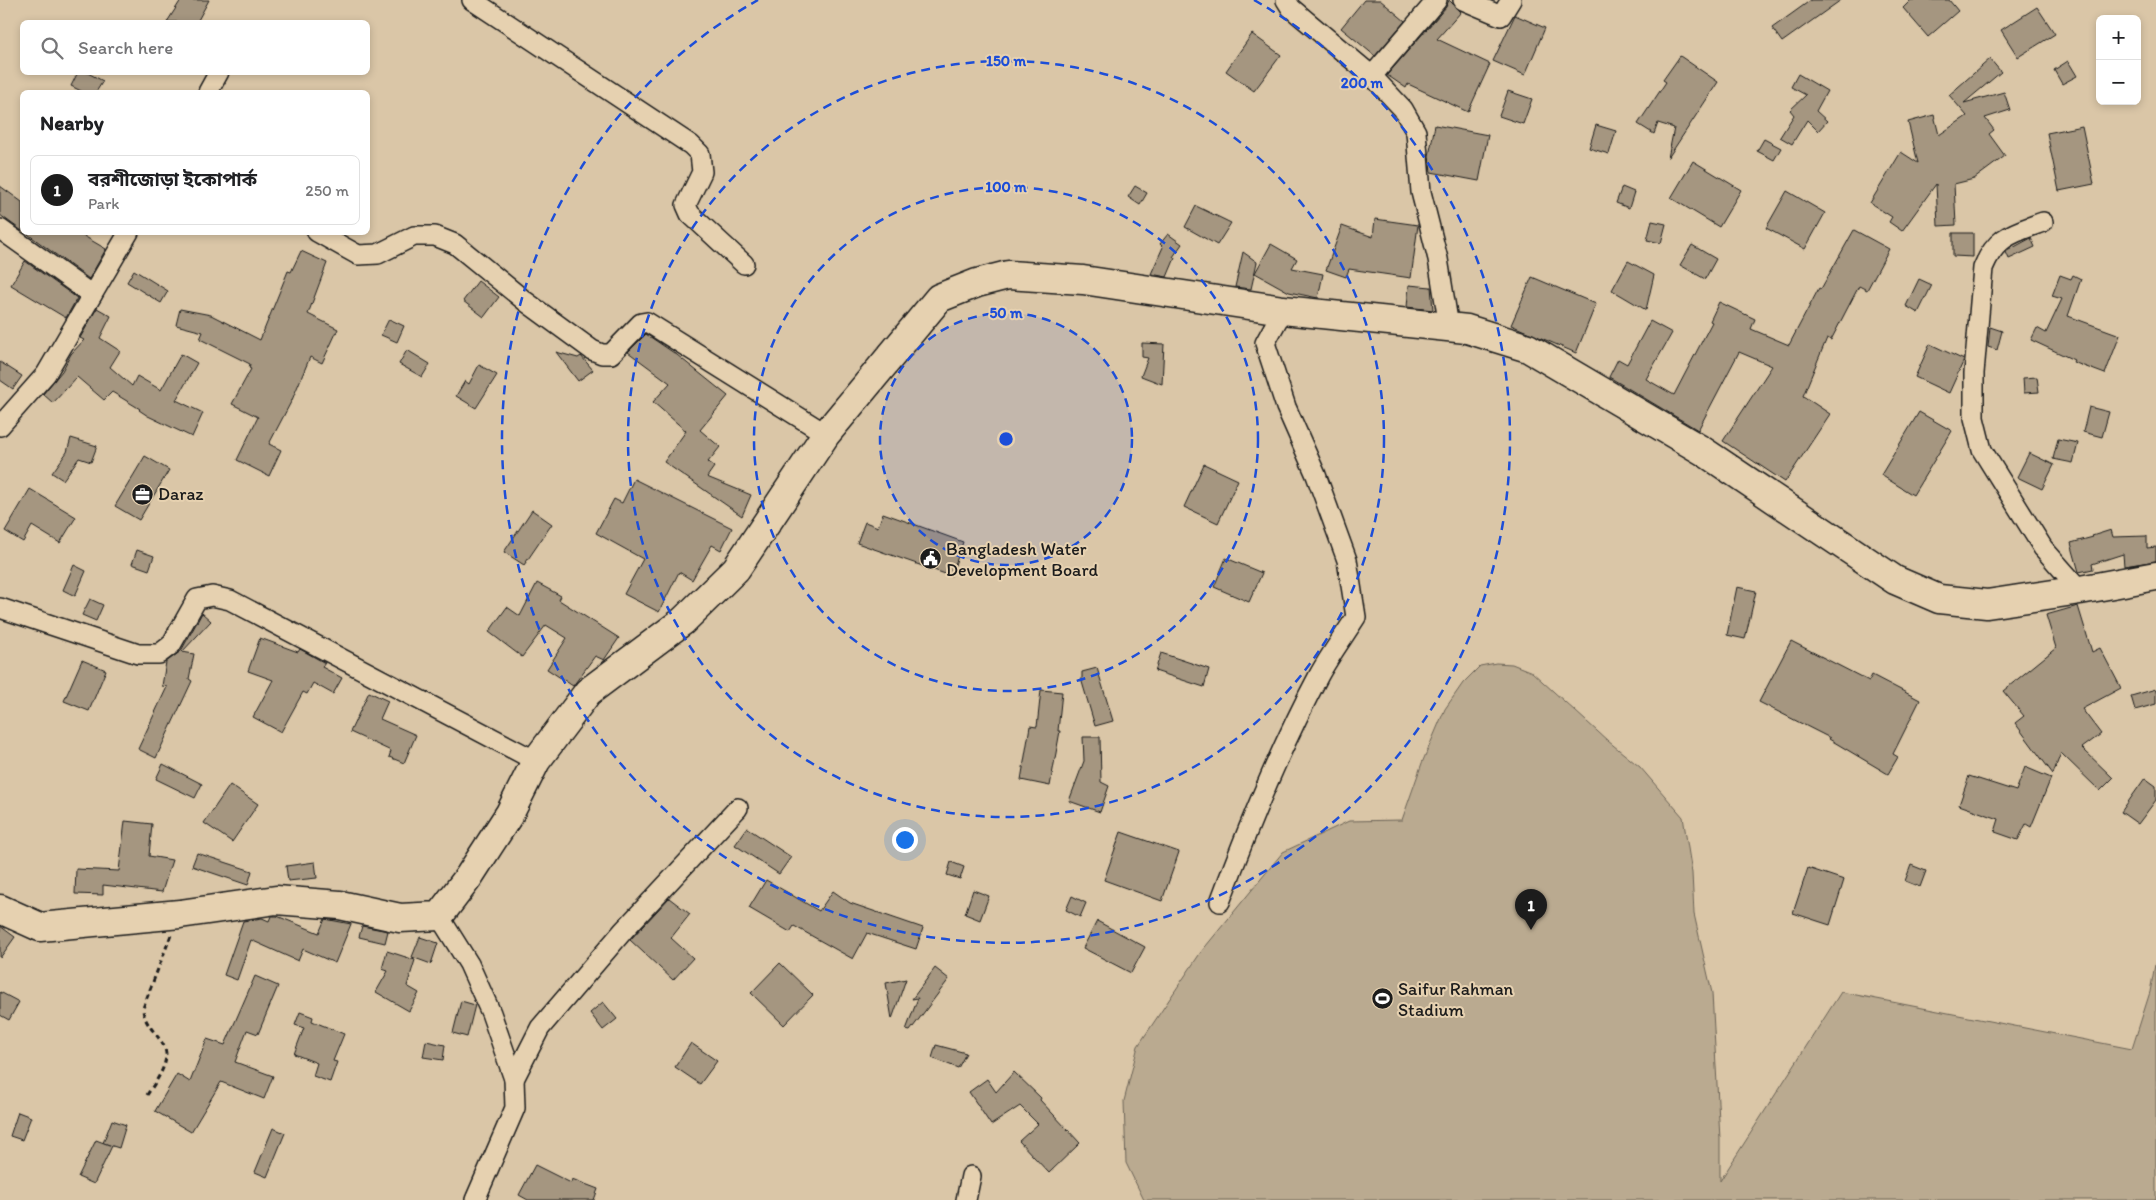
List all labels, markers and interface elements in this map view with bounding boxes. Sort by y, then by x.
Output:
map controls [2096,15,2141,105]
button: + [2096,15,2141,60]
search box [20,20,370,75]
icon: search [38,34,66,62]
text: Search here [78,36,173,59]
text: 150 m [986,52,1026,70]
button: − [2096,60,2141,105]
text: 200 m [1341,74,1384,92]
text: Nearby [40,110,104,135]
text: বরশীজোড়া ইকোপার্ক [88,168,257,191]
text: 100 m [985,178,1027,196]
text: 1 [53,181,61,200]
text: 250 m [305,181,349,200]
text: Park [88,194,119,213]
text: 50 m [989,304,1023,322]
centre of rings [997,430,1015,448]
office icon: Daraz [130,482,154,506]
place label: Daraz [158,483,204,505]
place label: Bangladesh Water Development Board [946,538,1099,581]
public building icon: Bangladesh Water Development Board [918,547,942,571]
your location [892,827,918,853]
pin: 1 [1515,889,1547,930]
place label: Saifur Rahman Stadium [1398,978,1514,1021]
sports icon: Saifur Rahman Stadium [1370,987,1394,1011]

